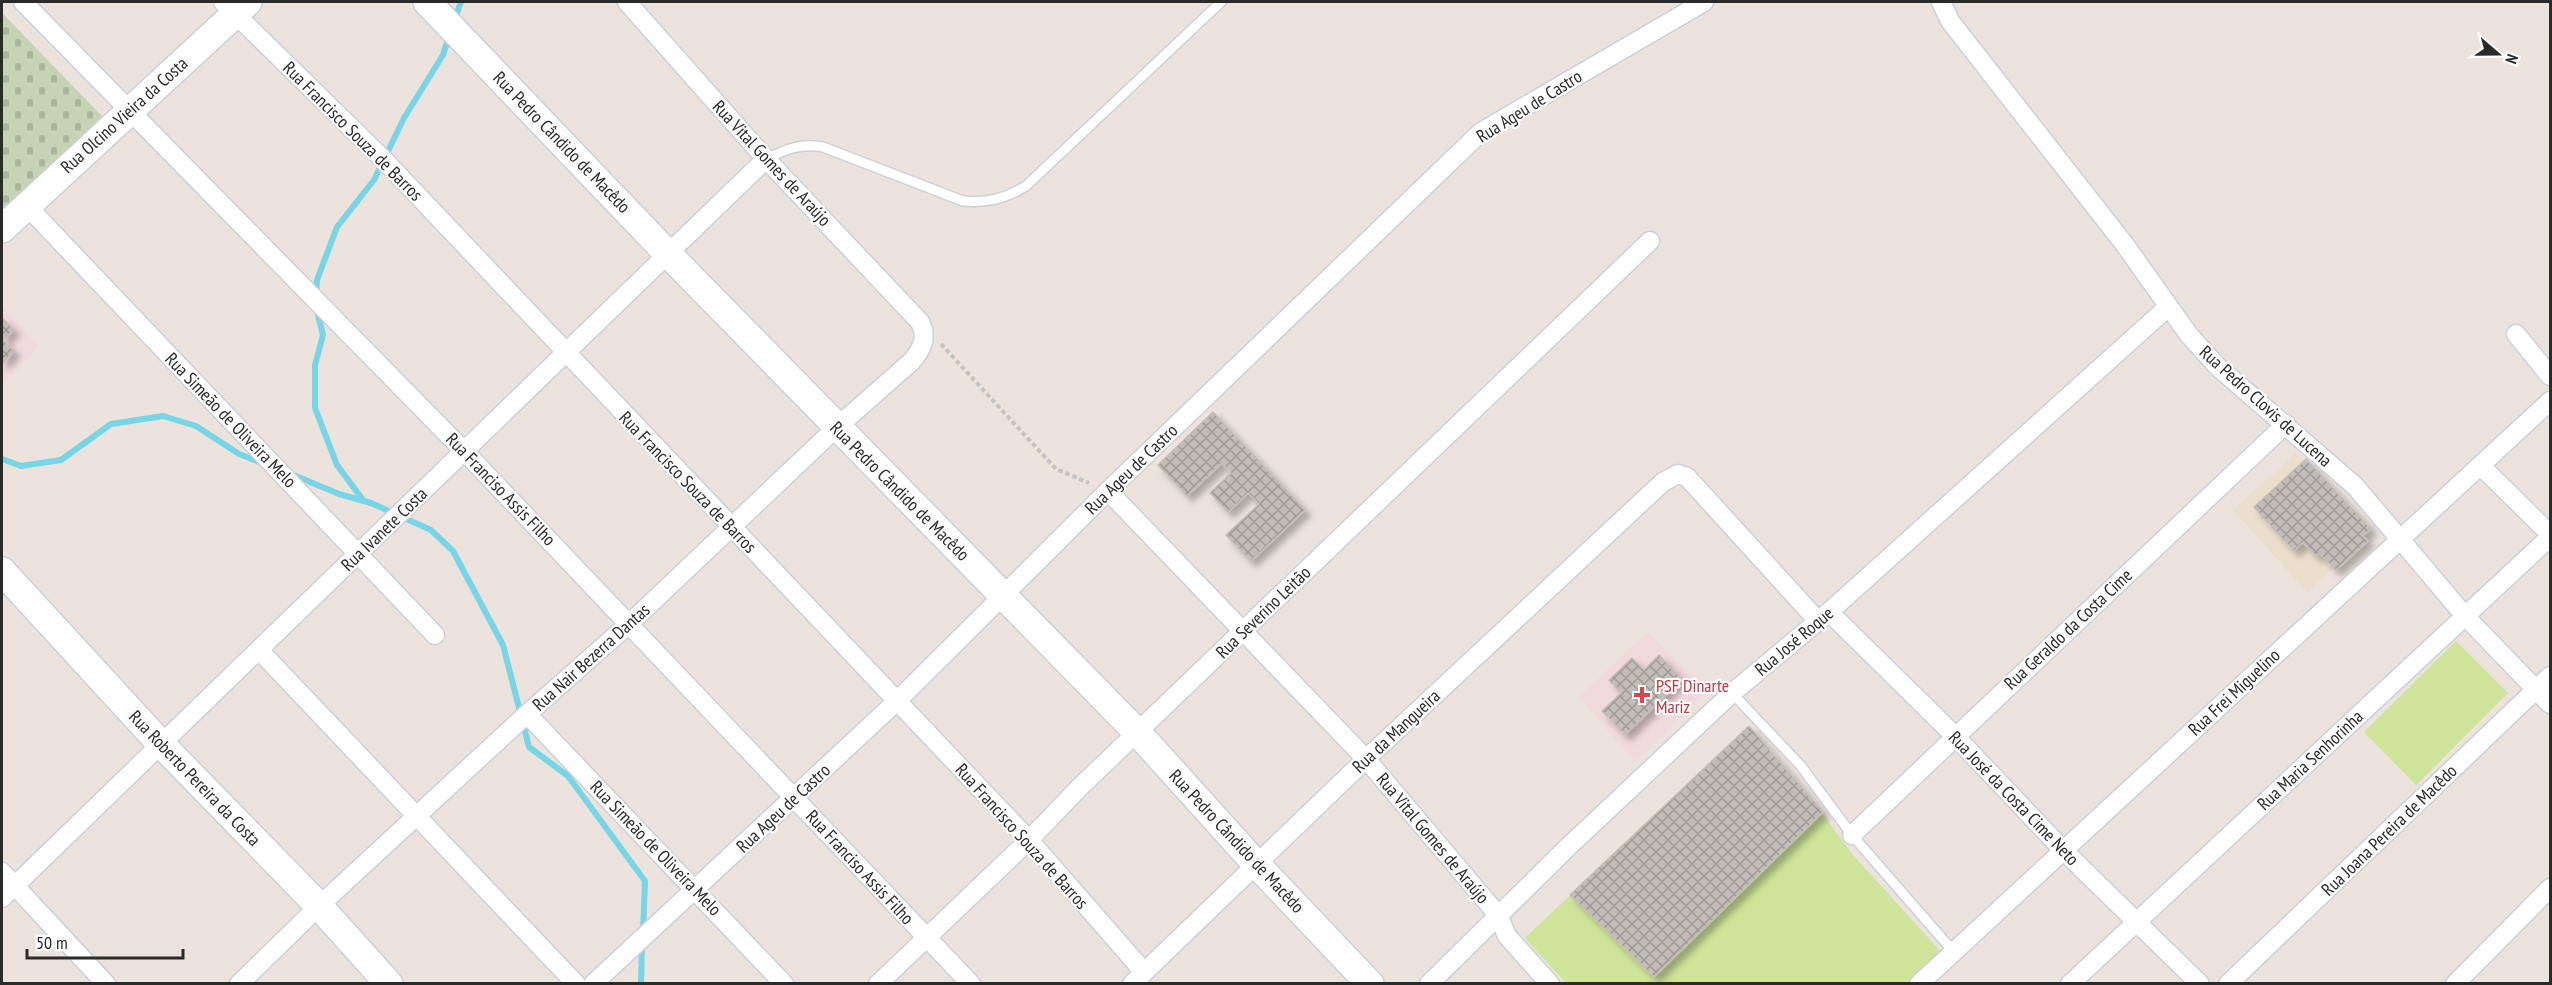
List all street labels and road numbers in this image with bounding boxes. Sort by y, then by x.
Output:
street label: Rua Olcino Vieira da Costa [56,52,192,178]
street label: Rua Francisco Souza de Barros [278,56,428,206]
street label: Rua Ageu de Castro [1472,64,1586,148]
street label: Rua Pedro Cândido de Macêdo [488,66,636,218]
street label: Rua Vital Gomes de Araújo [708,95,836,231]
street label: Rua Pedro Clovis de Lucena [2195,340,2337,472]
street label: Rua Simeão de Oliveira Melo [160,348,302,493]
street label: Rua Francisco Souza de Barros [614,406,762,558]
street label: Rua Pedro Cândido de Macêdo [825,416,975,566]
street label: Rua Ageu de Castro [1080,419,1182,519]
street label: Rua Franciso Assis Filho [441,428,561,550]
street label: Rua Ivanete Costa [336,482,432,576]
street label: Rua Severino Leitão [1211,561,1315,663]
street label: Rua Geraldo da Costa Cime [1999,564,2137,694]
street label: Rua Nair Bezerra Dantas [528,598,654,716]
street label: Rua José Roque [1750,601,1838,681]
street label: Rua Frei Miguelino [2183,643,2285,740]
street label: Rua da Mangueira [1347,684,1445,778]
street label: Rua Roberto Pereira da Costa [124,705,266,851]
street label: Rua Maria Senhorinha [2252,705,2368,815]
street label: Rua José da Costa Cime Neto [1944,726,2084,870]
street label: Rua Ageu de Castro [731,758,835,857]
street label: Rua Francisco Souza de Barros [950,758,1094,914]
street label: Rua Joana Pereira de Macêdo [2316,759,2462,901]
street label: Rua Pedro Cândido de Macêdo [1164,764,1310,918]
street label: Rua Vital Gomes de Araújo [1372,768,1495,908]
street label: Rua Simeão de Oliveira Melo [585,776,727,921]
street label: Rua Franciso Assis Filho [801,805,919,929]

